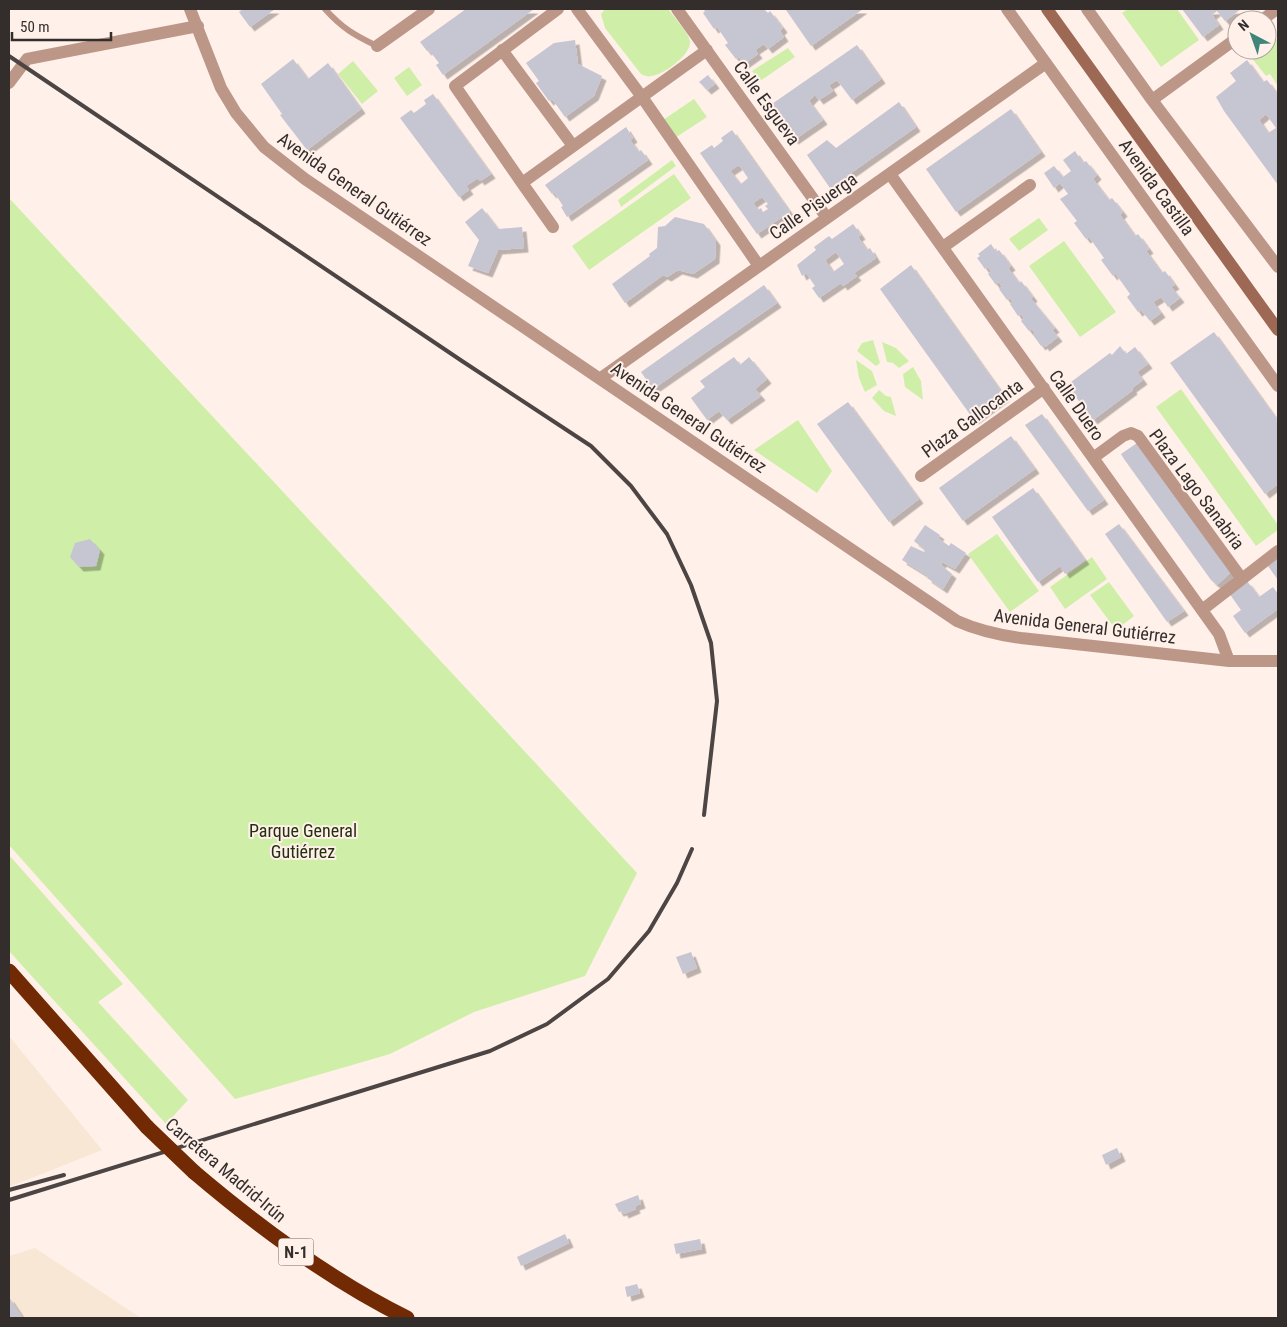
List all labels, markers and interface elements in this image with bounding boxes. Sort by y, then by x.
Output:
scale bar [12,10,111,42]
north arrow [1227,10,1277,60]
text: N [1235,16,1252,34]
text: 50 m [20,18,50,36]
street label: Calle Esgueva [729,57,805,149]
street label: Avenida General Gutiérrez [274,128,436,250]
street label: Avenida Castilla [1115,135,1199,239]
street label: Calle Pisuerga [765,168,861,244]
street label: Avenida General Gutiérrez [607,357,771,477]
street label: Calle Duero [1045,366,1109,444]
street label: Plaza Gallocanta [917,374,1027,462]
street label: Plaza Lago Sanabria [1145,425,1249,553]
street label: Avenida General Gutiérrez [993,604,1177,648]
park label: Parque General Gutiérrez [249,820,357,862]
street label: Carretera Madrid-Irún [161,1113,291,1227]
road number: N-1 [278,1238,314,1266]

